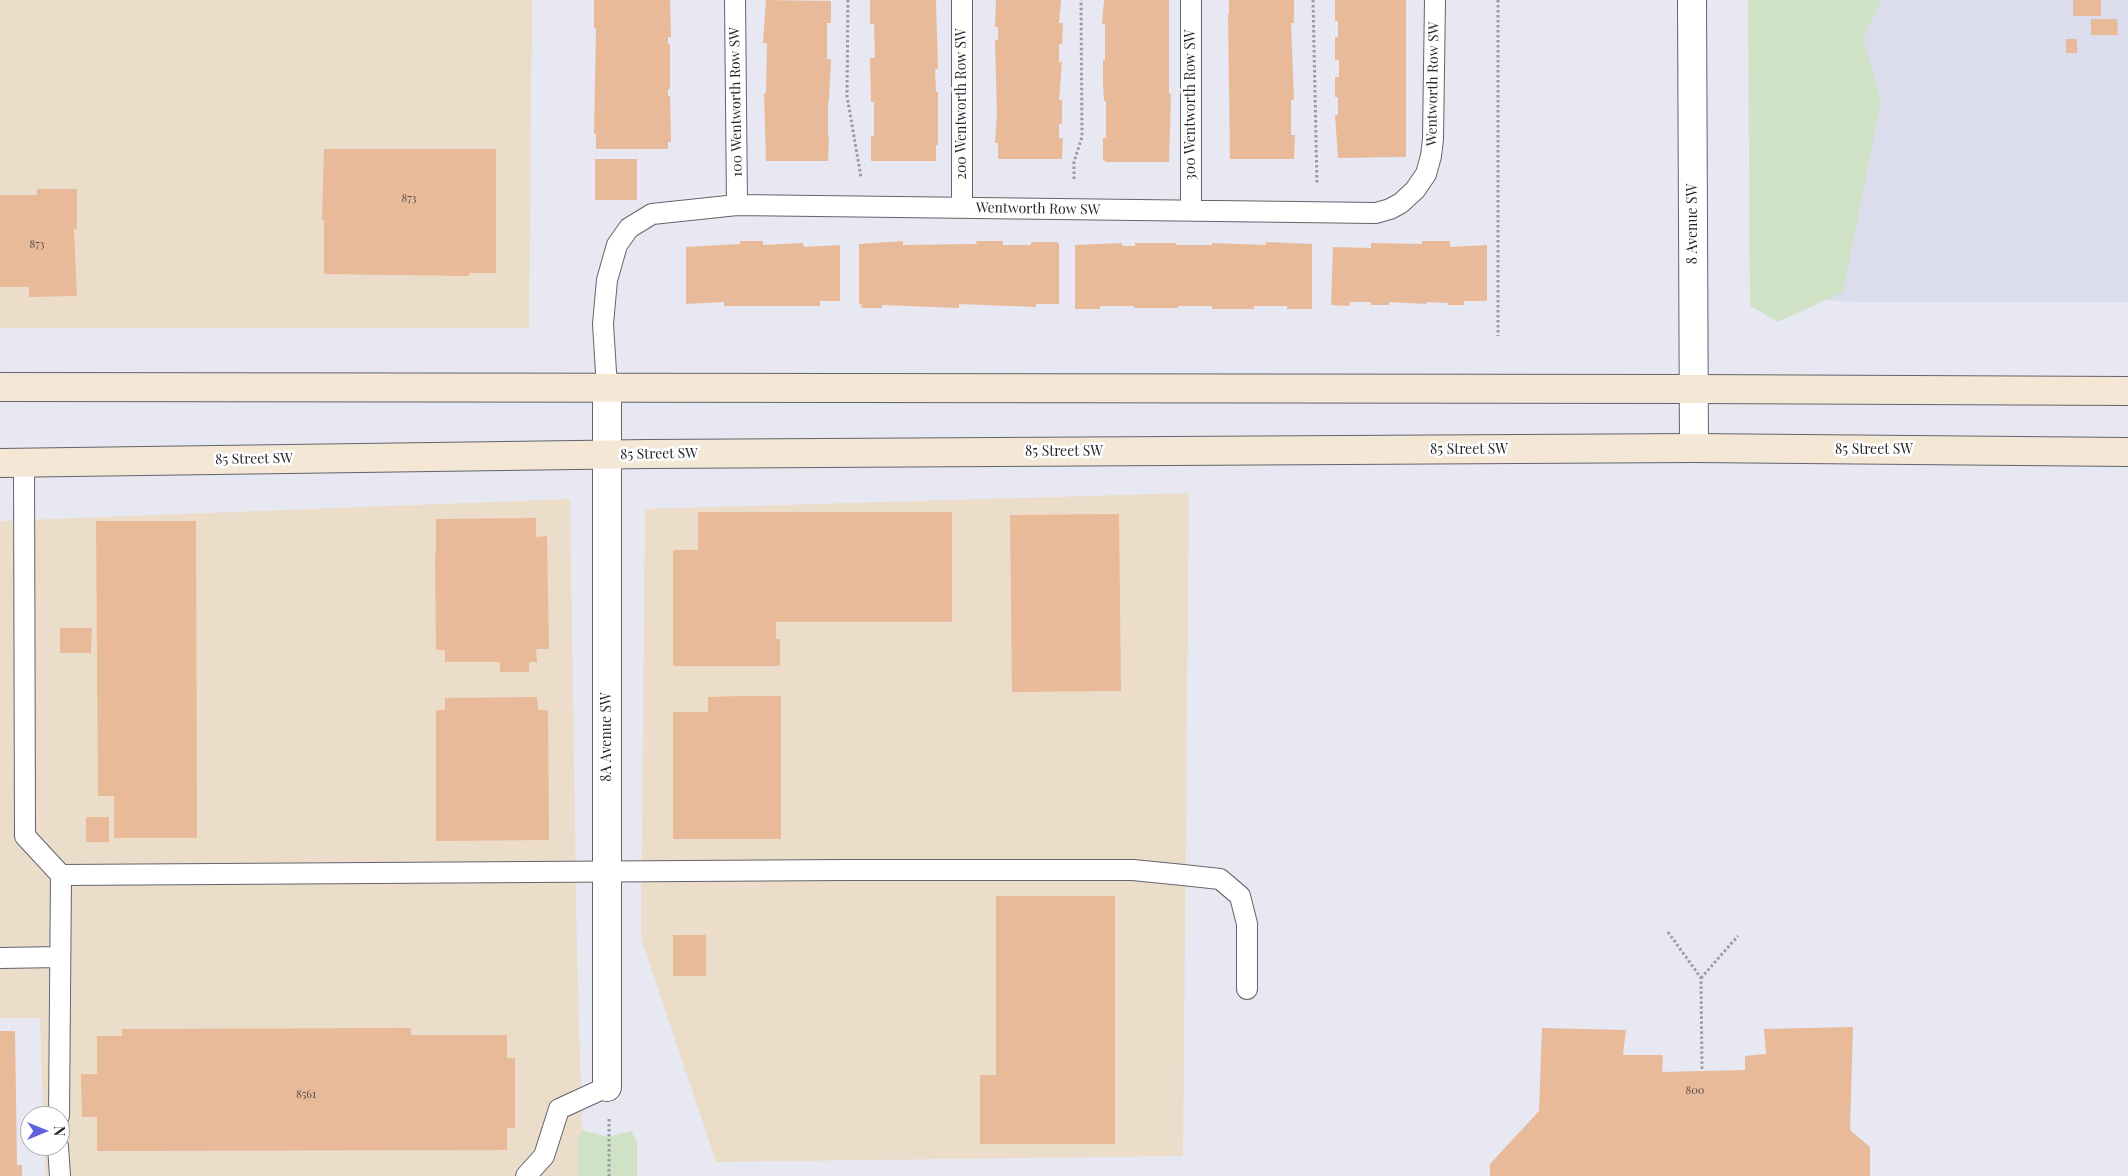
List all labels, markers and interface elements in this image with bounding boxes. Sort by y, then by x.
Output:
street label: Wentworth Row SW [1424,22,1442,146]
street label: 100 Wentworth Row SW [726,27,746,177]
street label: 200 Wentworth Row SW [954,28,970,180]
street label: 300 Wentworth Row SW [1183,29,1199,181]
street label: 8 Avenue SW [1685,184,1701,264]
house number: 873 [401,192,417,206]
street label: Wentworth Row SW [976,200,1100,218]
house number: 873 [29,238,45,252]
street label: 85 Street SW [1430,442,1508,458]
street label: 85 Street SW [1835,442,1913,458]
street label: 85 Street SW [1025,444,1103,460]
street label: 85 Street SW [620,445,698,463]
street label: 85 Street SW [215,450,293,468]
street label: 8A Avenue SW [599,692,615,782]
house number: 800 [1686,1084,1704,1098]
house number: 8561 [296,1088,316,1102]
north arrow [20,1106,70,1156]
text: N [50,1126,69,1136]

